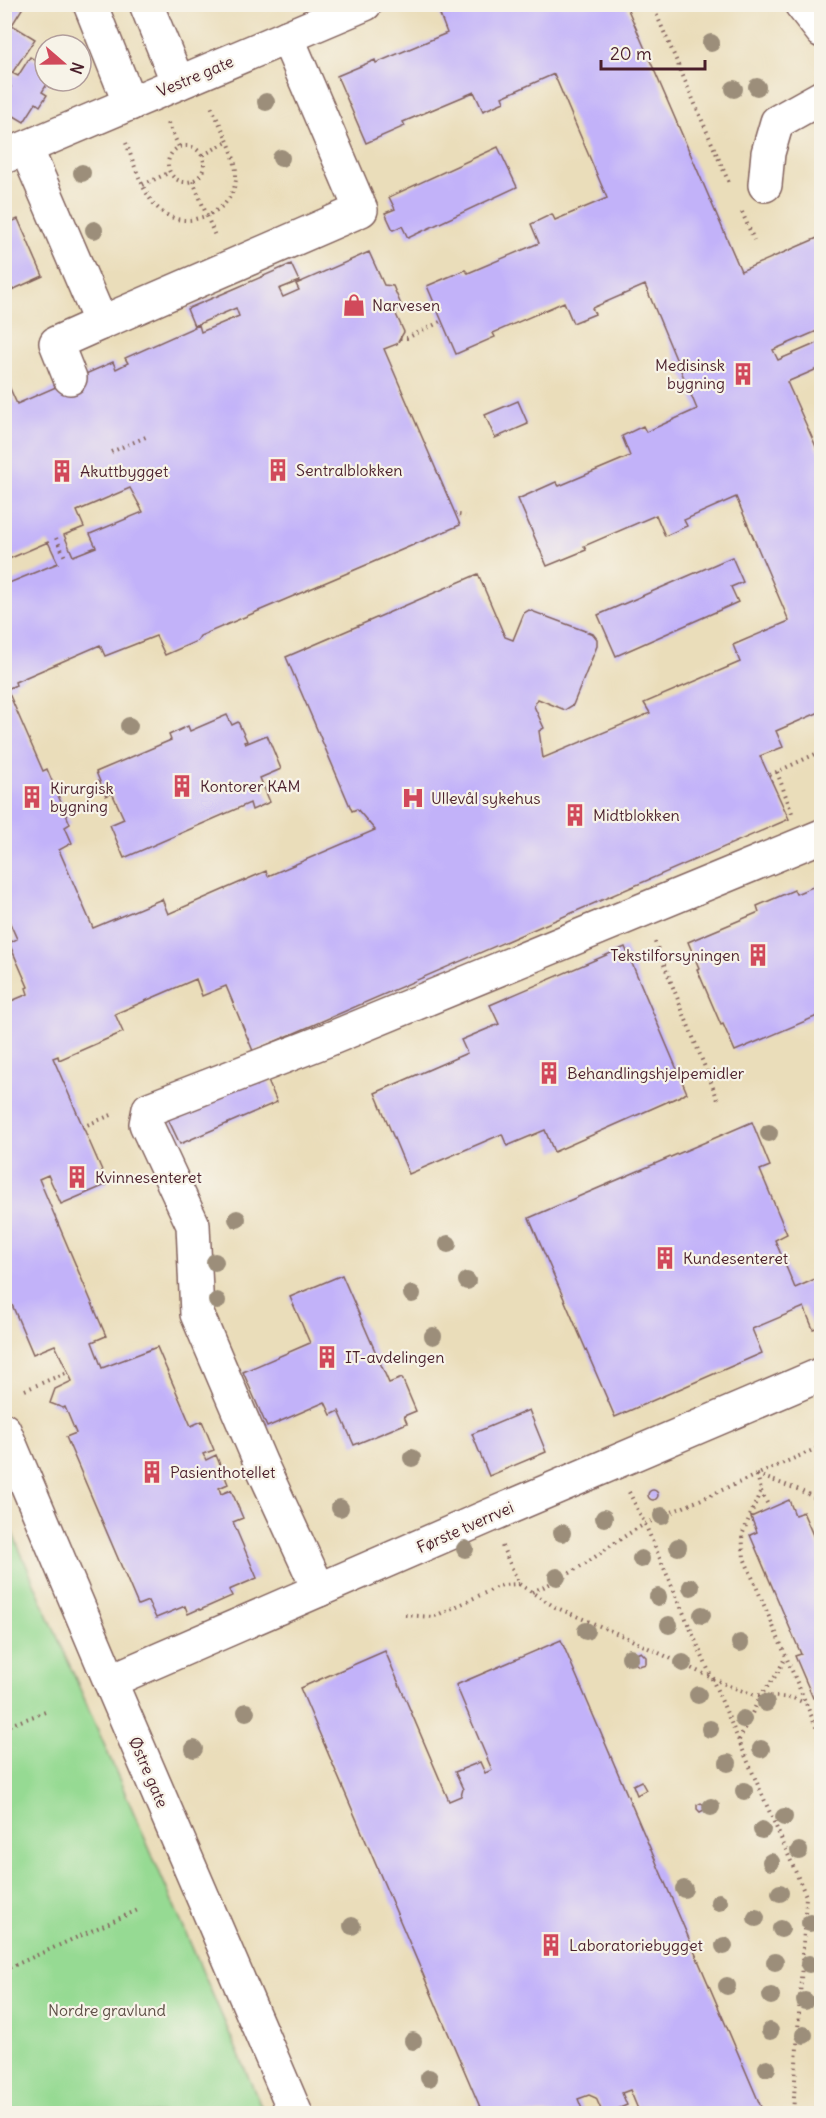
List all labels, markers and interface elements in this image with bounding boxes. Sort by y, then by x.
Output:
north arrow [33,33,93,93]
scale bar [601,33,704,71]
text: 20 m [610,42,652,65]
street label: Vestre gate [154,51,236,101]
text: N [66,60,88,77]
shop icon: Narvesen [341,292,367,318]
place label: Narvesen [372,295,440,315]
place label: Medisinsk bygning [655,355,725,393]
building icon: Medisinsk bygning [730,361,756,387]
building icon: Sentralblokken [265,457,291,483]
building icon: Akuttbygget [49,458,75,484]
place label: Sentralblokken [296,460,403,480]
place label: Akuttbygget [80,461,169,481]
building icon: Kontorer KAM [169,773,195,799]
place label: Kontorer KAM [200,776,300,796]
place label: Kirurgisk bygning [50,778,114,816]
building icon: Kirurgisk bygning [19,784,45,810]
hospital icon: Ullevål sykehus [400,785,426,811]
place label: Ullevål sykehus [431,788,541,808]
building icon: Midtblokken [562,802,588,828]
place label: Midtblokken [593,805,680,825]
building icon: Tekstilforsyningen [745,942,771,968]
place label: Tekstilforsyningen [610,945,740,965]
building icon: Behandlingshjelpemidler [536,1060,562,1086]
place label: Behandlingshjelpemidler [567,1063,745,1083]
building icon: Kvinnesenteret [64,1164,90,1190]
place label: Kvinnesenteret [95,1167,202,1187]
building icon: Kundesenteret [652,1245,678,1271]
place label: Kundesenteret [683,1248,789,1268]
building icon: IT-avdelingen [314,1344,340,1370]
place label: IT-avdelingen [345,1347,444,1367]
building icon: Pasienthotellet [139,1459,165,1485]
place label: Pasienthotellet [170,1462,276,1482]
street label: Første tverrvei [414,1497,516,1557]
street label: Østre gate [125,1734,173,1810]
building icon: Laboratoriebygget [538,1932,564,1958]
place label: Laboratoriebygget [569,1935,704,1955]
park label: Nordre gravlund [48,2000,166,2020]

